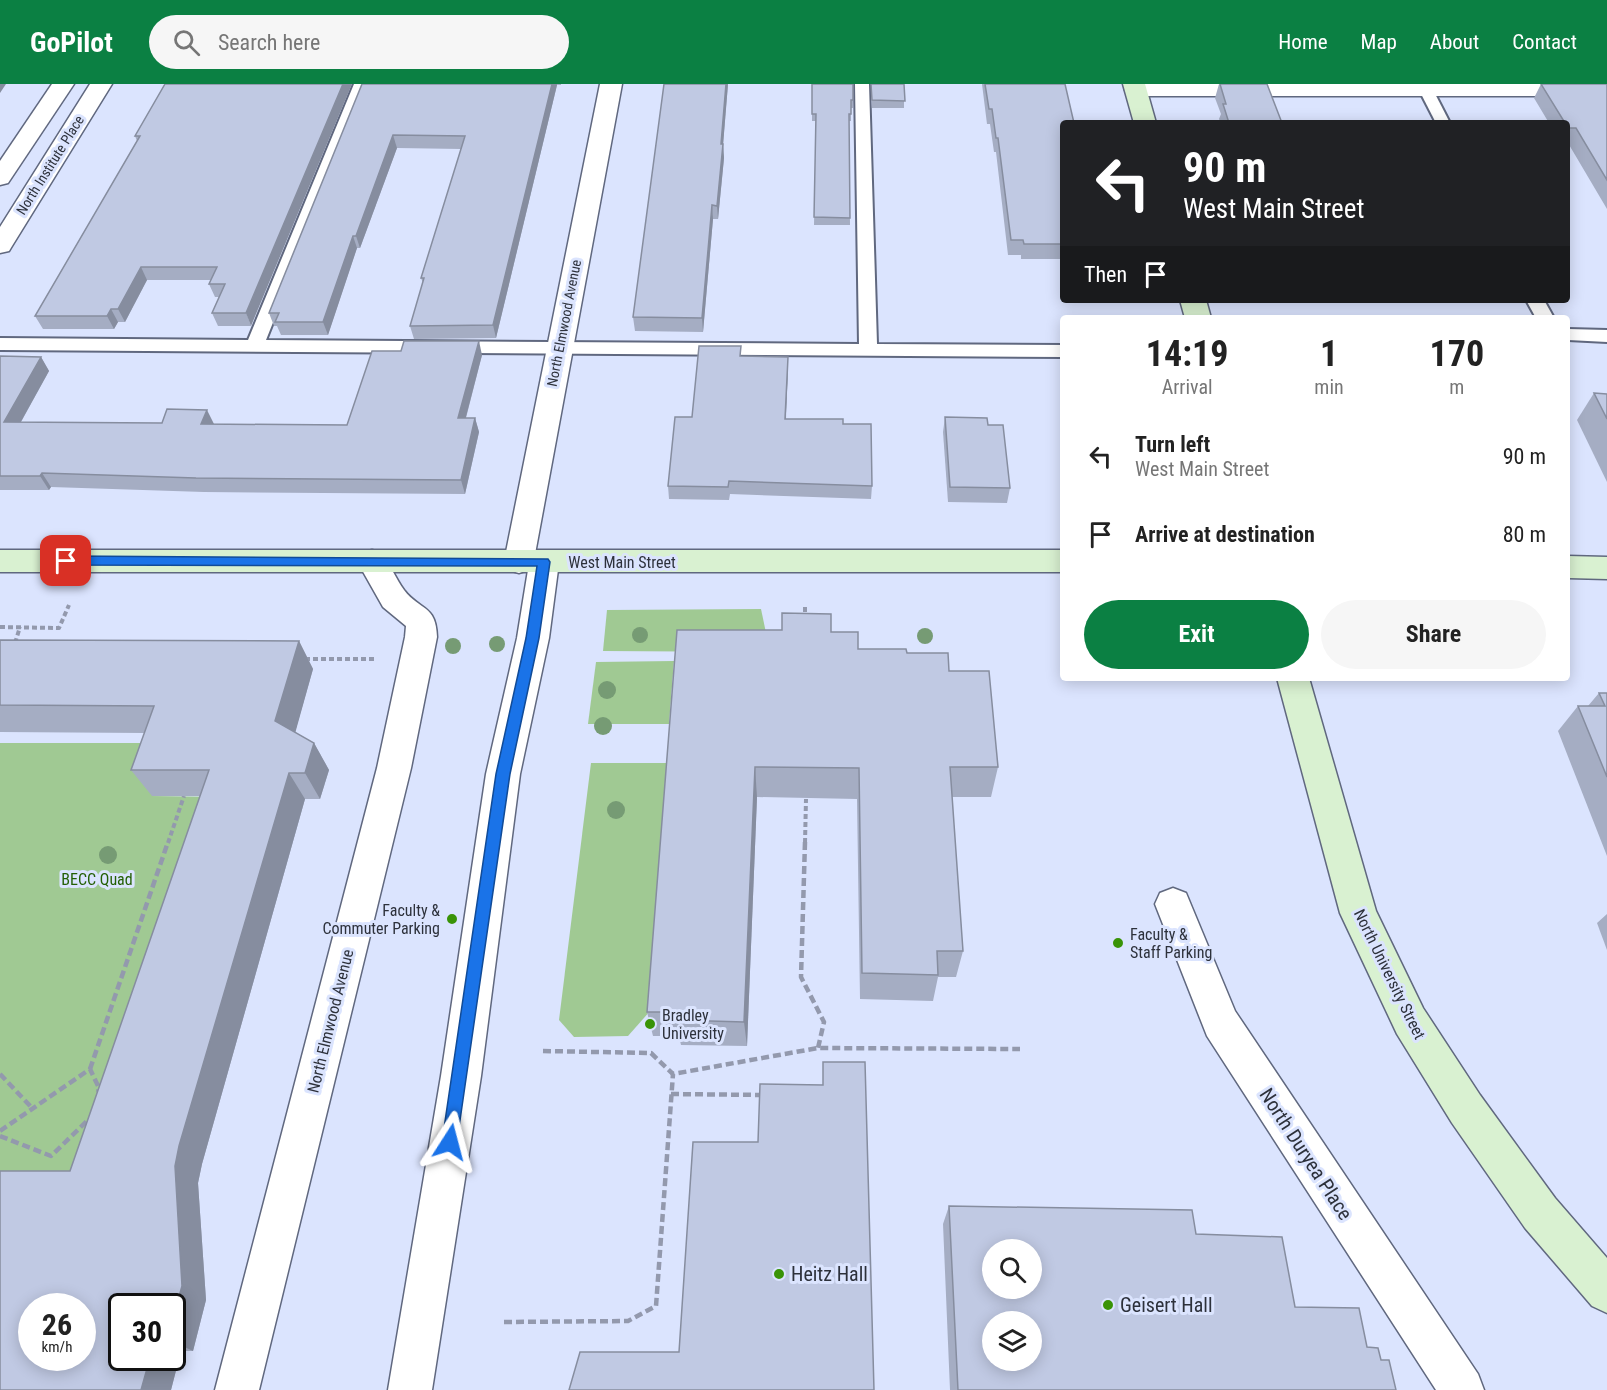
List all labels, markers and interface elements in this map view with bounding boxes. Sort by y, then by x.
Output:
search box [149,15,569,69]
text: GoPilot [30,26,113,59]
icon: search [170,26,203,59]
text: Search here [218,30,320,55]
text: Home [1278,30,1328,54]
text: Map [1361,30,1397,54]
text: About [1430,30,1479,54]
text: Contact [1512,30,1577,54]
street label: North Institute Place [13,112,87,218]
text: 90 m [1183,143,1266,192]
icon: left [1084,144,1162,222]
text: West Main Street [1183,193,1364,225]
street label: North Elmwood Avenue [544,258,584,388]
icon: arrive [1139,258,1172,291]
text: Then [1084,262,1127,287]
text: 14:19 [1146,333,1228,375]
text: 1 [1320,333,1338,375]
text: 170 [1430,333,1484,375]
text: Arrival [1162,375,1213,399]
text: min [1314,375,1344,399]
text: m [1449,375,1464,399]
text: Turn left [1135,432,1210,457]
icon: left [1084,440,1117,473]
text: 90 m [1503,444,1546,469]
text: West Main Street [1135,457,1269,481]
icon: arrive [1084,518,1117,551]
text: Arrive at destination [1135,522,1315,547]
text: 80 m [1503,522,1546,547]
pin [40,535,91,586]
icon: arrive [49,544,82,577]
street label: West Main Street [568,553,676,572]
button: Exit [1084,600,1309,669]
button: Share [1321,600,1546,669]
park label: BECC Quad [61,870,133,889]
place label: Faculty & Commuter Parking [322,901,440,938]
street label: North University Street [1350,906,1429,1043]
marker: Faculty & Commuter Parking [445,912,459,926]
place label: Faculty & Staff Parking [1130,925,1212,962]
marker: Faculty & Staff Parking [1111,936,1125,950]
street label: North Elmwood Avenue [303,947,358,1095]
place label: Bradley University [662,1006,724,1043]
marker: Bradley University [643,1017,657,1031]
street label: North Duryea Place [1255,1084,1357,1224]
position arrow [418,1110,482,1174]
map controls [982,1239,1042,1371]
button: search [982,1239,1042,1299]
place label: Heitz Hall [791,1262,868,1286]
marker: Heitz Hall [772,1267,786,1281]
speed limit sign: 30 [108,1293,186,1371]
place label: Geisert Hall [1120,1293,1213,1317]
marker: Geisert Hall [1101,1298,1115,1312]
text: 26 [42,1307,72,1342]
button: layers [982,1311,1042,1371]
text: km/h [42,1338,72,1356]

